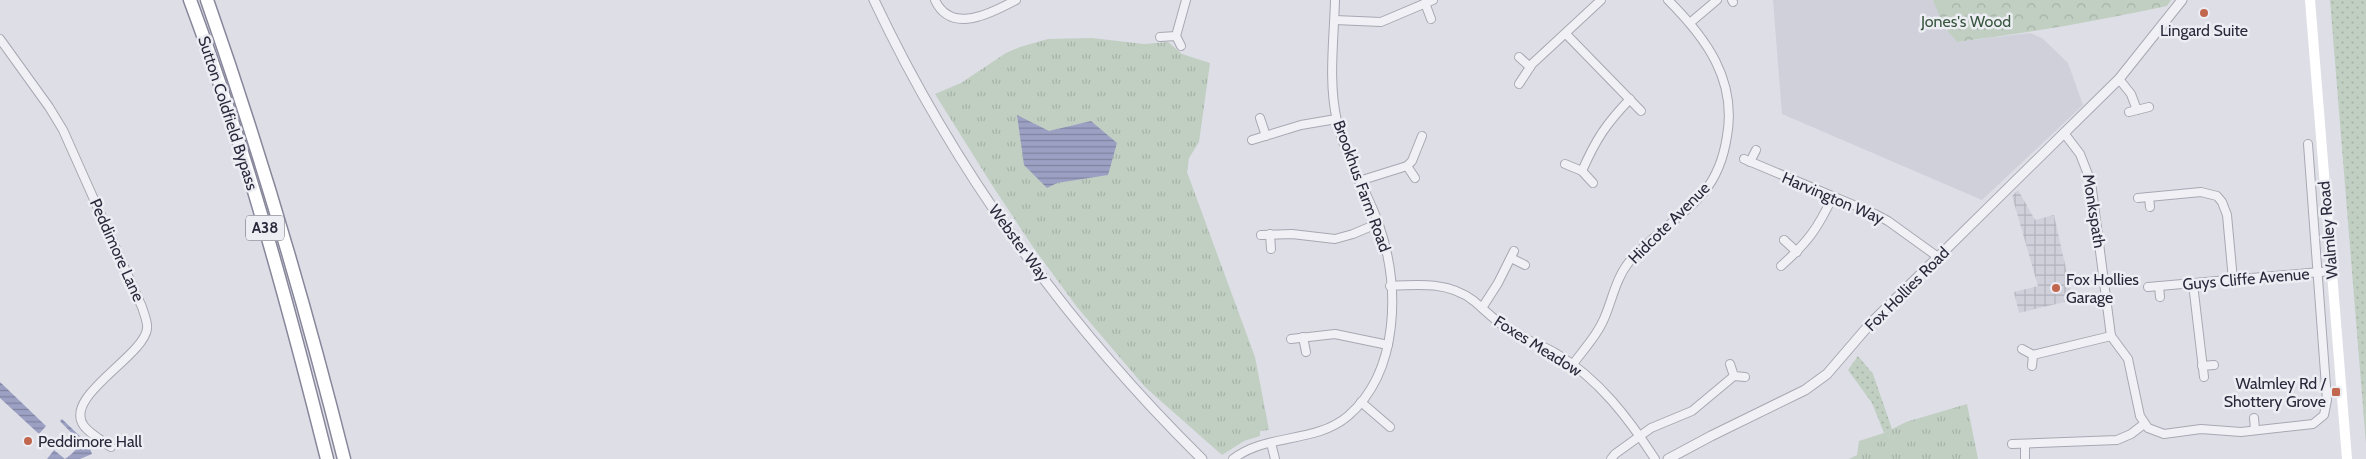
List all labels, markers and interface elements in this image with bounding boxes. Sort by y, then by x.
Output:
marker: Lingard Suite [2198,7,2210,19]
park label: Jones's Wood [1920,12,2011,31]
place label: Lingard Suite [2160,21,2248,40]
street label: Sutton Coldfield Bypass [194,34,262,193]
street label: Brookhus Farm Road [1329,117,1395,255]
street label: Harvington Way [1779,168,1887,228]
street label: Monkspath [2079,173,2109,249]
street label: Hidcote Avenue [1624,178,1714,268]
street label: Walmley Road [2314,180,2342,280]
street label: Peddimore Lane [86,196,148,304]
street label: Webster Way [985,201,1053,285]
road number: A38 [246,216,284,240]
street label: Fox Hollies Road [1861,243,1953,335]
street label: Guys Cliffe Avenue [2182,264,2310,294]
place label: Fox Hollies Garage [2066,270,2139,307]
marker: Fox Hollies Garage [2050,282,2062,294]
street label: Foxes Meadow [1491,312,1586,381]
place label: Walmley Rd / Shottery Grove [2224,374,2327,411]
marker: Walmley Rd / Shottery Grove [2330,386,2342,398]
place label: Peddimore Hall [38,432,142,451]
marker: Peddimore Hall [22,435,34,447]

